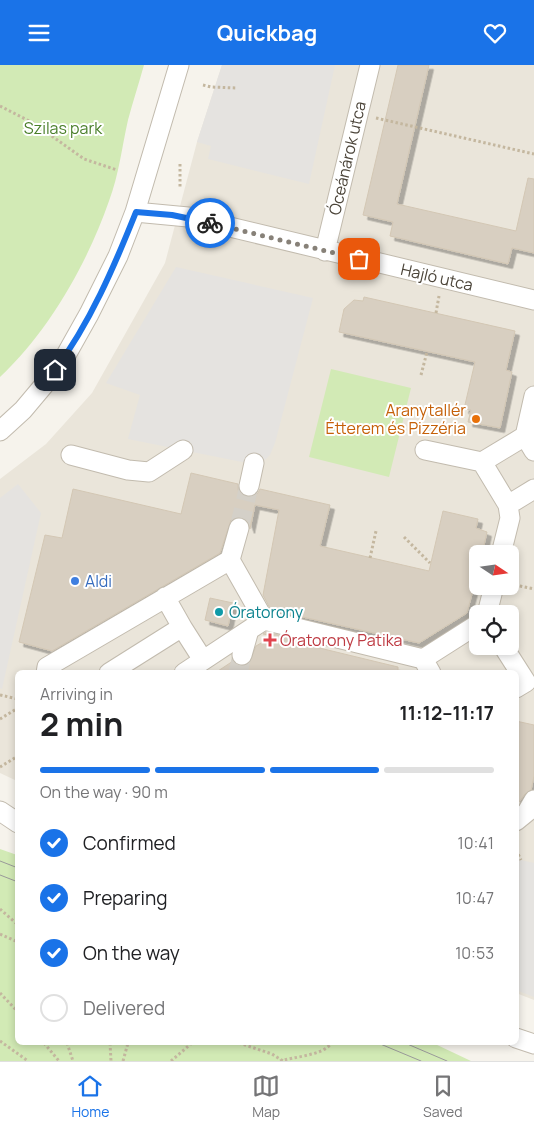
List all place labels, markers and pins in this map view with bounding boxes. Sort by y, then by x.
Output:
pin [338,238,380,280]
pin [34,349,76,391]
place label: Aranytallér Étterem és Pizzéria [326,399,466,439]
marker: Aranytallér Étterem és Pizzéria [470,413,482,425]
place label: Aldi [85,570,112,592]
marker: Aldi [69,575,81,587]
place label: Óratorony [229,601,304,623]
marker: Óratorony [213,606,225,618]
place label: Óratorony Patika [280,629,403,651]
marker: Óratorony Patika [264,634,276,646]

